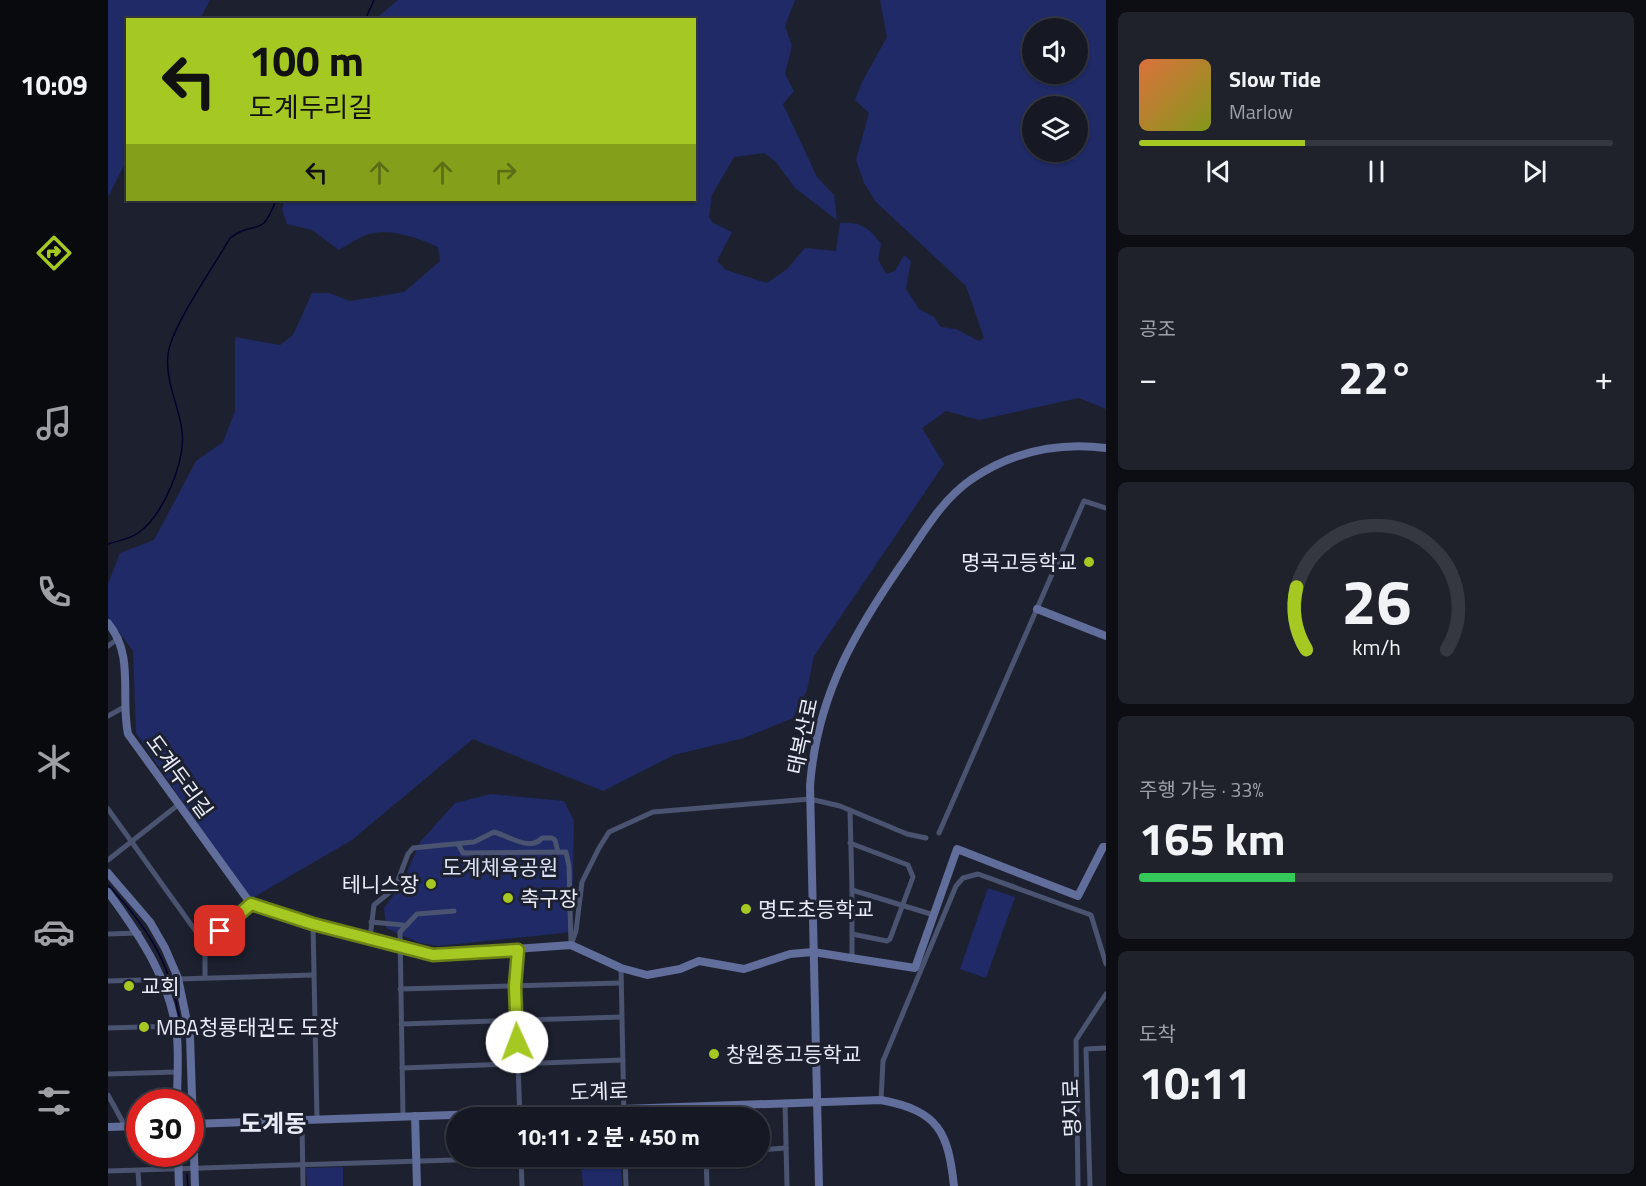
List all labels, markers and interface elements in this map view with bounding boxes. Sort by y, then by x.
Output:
map controls [1022,18,1088,162]
button: sound [1022,18,1088,84]
text: 100 m [249,28,364,92]
icon: left [150,42,228,120]
text: Slow Tide [1229,62,1321,96]
text: 10:09 [20,64,88,105]
text: 도계두리길 [249,86,373,127]
button: layers [1022,96,1088,162]
text: Marlow [1229,96,1293,127]
icon: previous [1202,155,1235,188]
icon: pause [1360,155,1393,188]
icon: next [1518,155,1551,188]
icon: left [300,156,333,189]
icon: ahead [363,156,396,189]
icon: ahead [426,156,459,189]
icon: right [489,156,522,189]
icon: directions [33,232,75,274]
text: 공조 [1139,313,1176,344]
text: 22° [1338,343,1414,411]
text: − [1139,353,1157,403]
text: + [1595,353,1613,403]
icon: music [33,402,75,444]
place label: 명곡고등학교 [961,546,1077,578]
text: 26 [1341,553,1411,648]
marker: 명곡고등학교 [1082,555,1096,569]
icon: phone [33,571,75,613]
text: km/h [1352,631,1400,663]
street label: 태복산로 [778,695,826,777]
street label: 도계두리길 [139,728,221,824]
icon: climate [33,741,75,783]
text: 주행 가능 · 33% [1139,774,1264,805]
text: 165 km [1139,804,1285,872]
park label: 도계체육공원 [442,851,558,883]
place label: 테니스장 [342,868,419,900]
marker: 테니스장 [424,877,438,891]
place label: 축구장 [520,882,578,914]
marker: 축구장 [501,891,515,905]
place label: 명도초등학교 [758,893,874,925]
marker: 명도초등학교 [739,902,753,916]
pin [194,905,245,956]
icon: car [33,911,75,953]
icon: arrive [203,914,236,947]
place label: 교회 [141,970,180,1002]
marker: 교회 [122,979,136,993]
position arrow [485,1010,549,1074]
place label: MBA청룡태권도 도장 [156,1011,339,1043]
text: 도착 [1139,1018,1176,1049]
marker: MBA청룡태권도 도장 [137,1020,151,1034]
place label: 창원중고등학교 [726,1038,861,1070]
marker: 창원중고등학교 [707,1047,721,1061]
text: 10:11 [1139,1048,1251,1116]
street label: 도계로 [569,1074,629,1108]
street label: 명지로 [1054,1078,1088,1138]
icon: filters [33,1080,75,1122]
speed limit sign: 30 [126,1089,204,1167]
district label: 도계동 [240,1105,306,1141]
text: 10:11 · 2 분 · 450 m [516,1120,700,1154]

